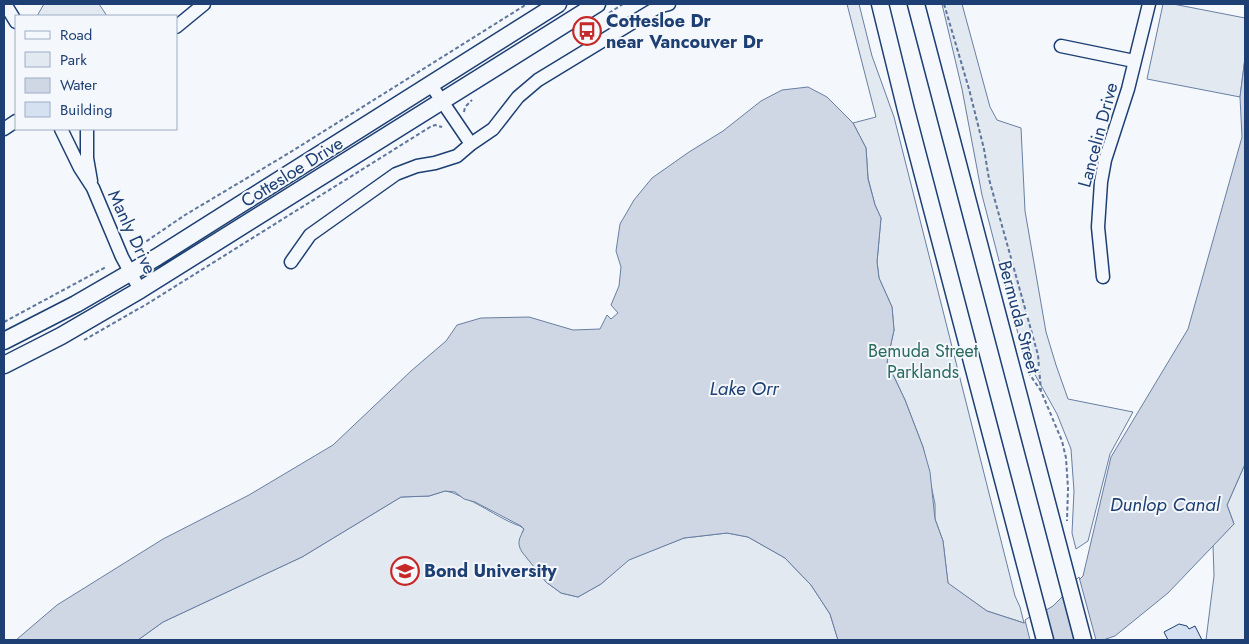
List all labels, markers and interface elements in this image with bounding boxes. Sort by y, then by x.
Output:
place label: Cottesloe Dr near Vancouver Dr [606,8,764,55]
legend [15,15,178,130]
bus stop icon: Cottesloe Dr near Vancouver Dr [572,16,602,46]
text: Road [60,24,92,46]
text: Park [60,49,87,71]
text: Water [60,74,98,96]
street label: Lancelin Drive [1071,80,1125,190]
text: Building [60,99,112,121]
street label: Cottesloe Drive [236,130,348,214]
street label: Manly Drive [101,186,163,278]
street label: Bermuda Street [991,257,1047,377]
park label: Bemuda Street Parklands [868,338,979,385]
water label: Lake Orr [709,375,780,402]
water label: Dunlop Canal [1110,491,1221,518]
school or university icon: Bond University [390,556,420,586]
place label: Bond University [424,558,557,584]

